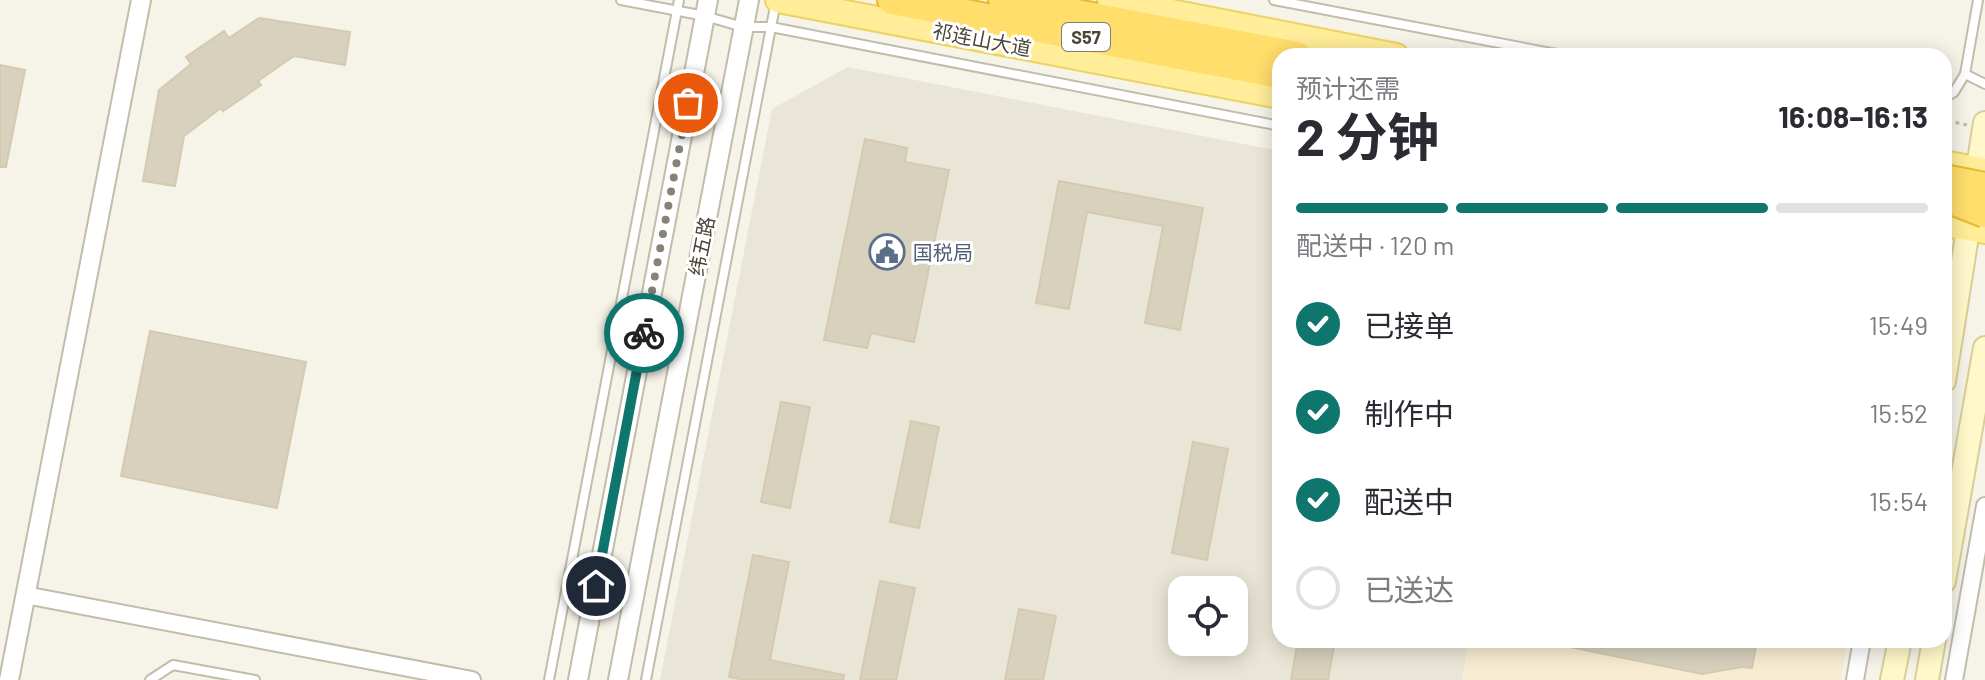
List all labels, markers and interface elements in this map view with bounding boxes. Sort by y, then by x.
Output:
street label: 祁连山大道 [931,18,1033,60]
road number: S57 [1062,23,1110,51]
pin [654,69,722,137]
text: 预计还需 [1296,72,1400,103]
icon: bag [666,81,710,125]
text: 16:08–16:13 [1778,98,1928,134]
text: 2 分钟 [1296,104,1440,166]
street label: 纬五路 [683,214,719,278]
text: 配送中 · 120 m [1296,229,1454,260]
public building icon: 国税局 [868,233,906,271]
place label: 国税局 [913,240,973,264]
courier [604,293,684,373]
icon: check [1296,302,1340,346]
text: 已接单 [1364,307,1454,343]
text: 15:49 [1869,309,1928,340]
icon: bike [622,311,666,355]
icon: check [1296,390,1340,434]
text: 制作中 [1364,395,1454,431]
text: 15:52 [1869,397,1928,428]
icon: check [1296,478,1340,522]
text: 配送中 [1364,483,1454,519]
text: 15:54 [1869,485,1928,516]
pin [562,552,630,620]
icon: home [574,564,618,608]
text: 已送达 [1364,571,1454,607]
map controls [1168,576,1248,656]
button: locate [1168,576,1248,656]

